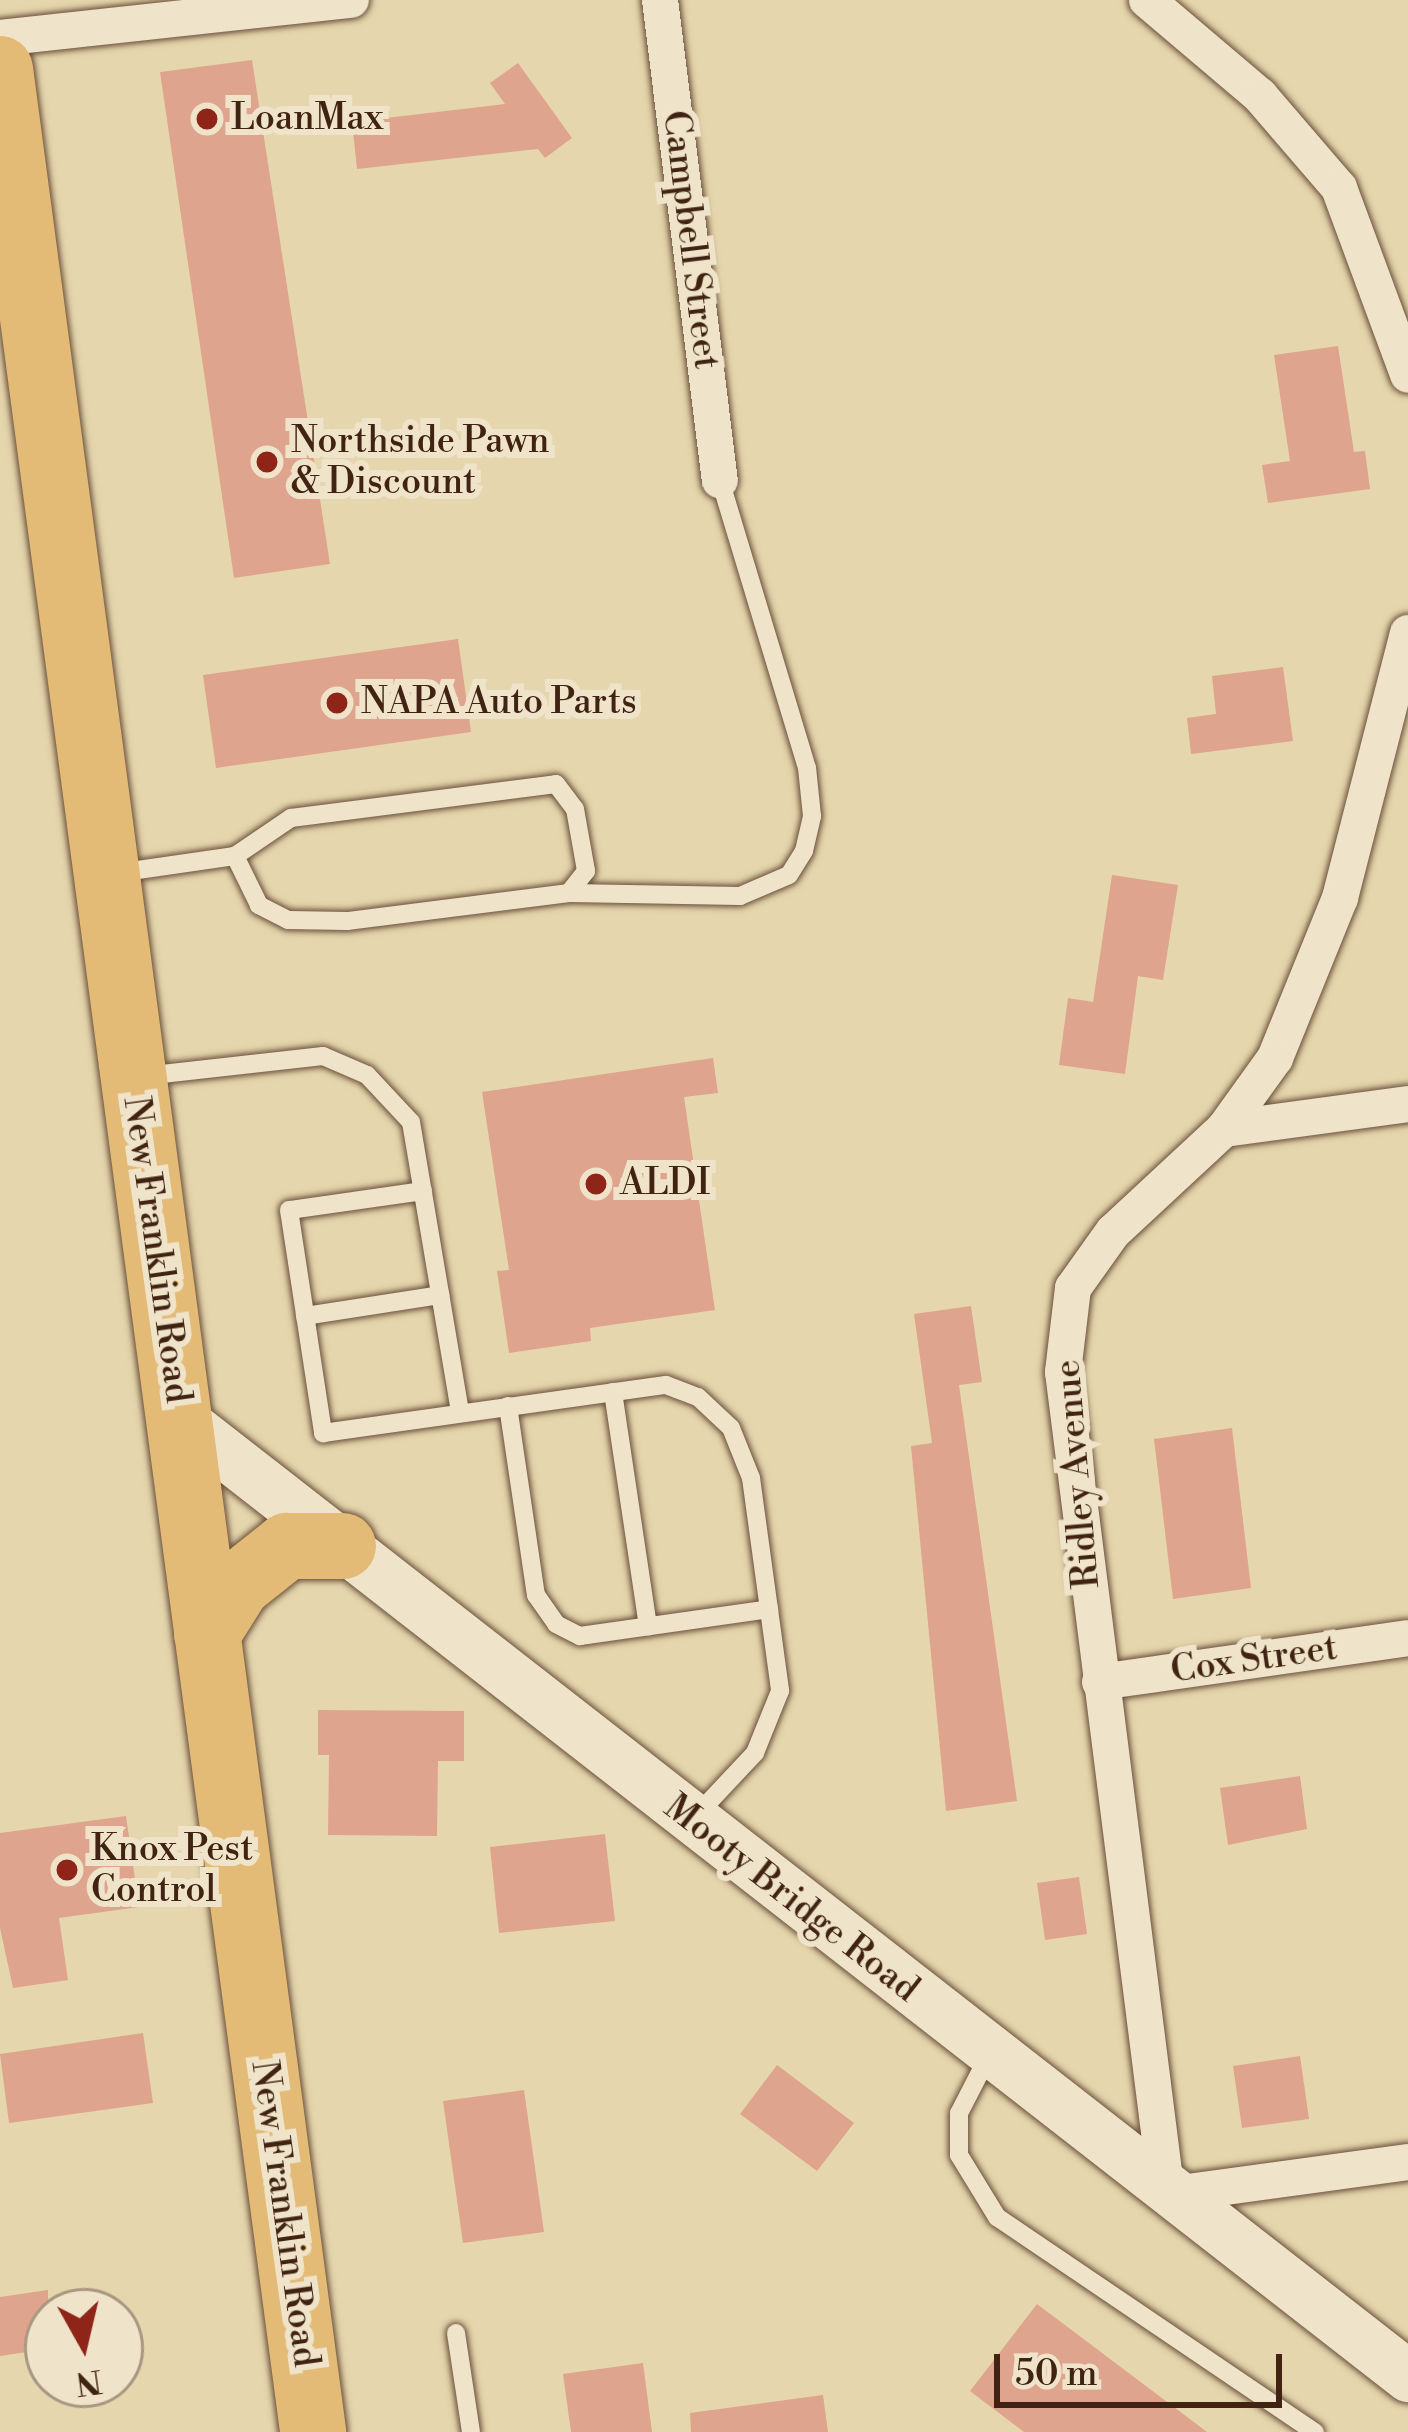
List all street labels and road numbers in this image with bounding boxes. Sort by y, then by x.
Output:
street label: Campbell Street [653,108,727,372]
street label: New Franklin Road [113,1094,199,1406]
street label: Ridley Avenue [1046,1358,1110,1590]
street label: Cox Street [1168,1627,1340,1693]
street label: Mooty Bridge Road [655,1786,927,2012]
street label: New Franklin Road [241,2058,327,2370]

